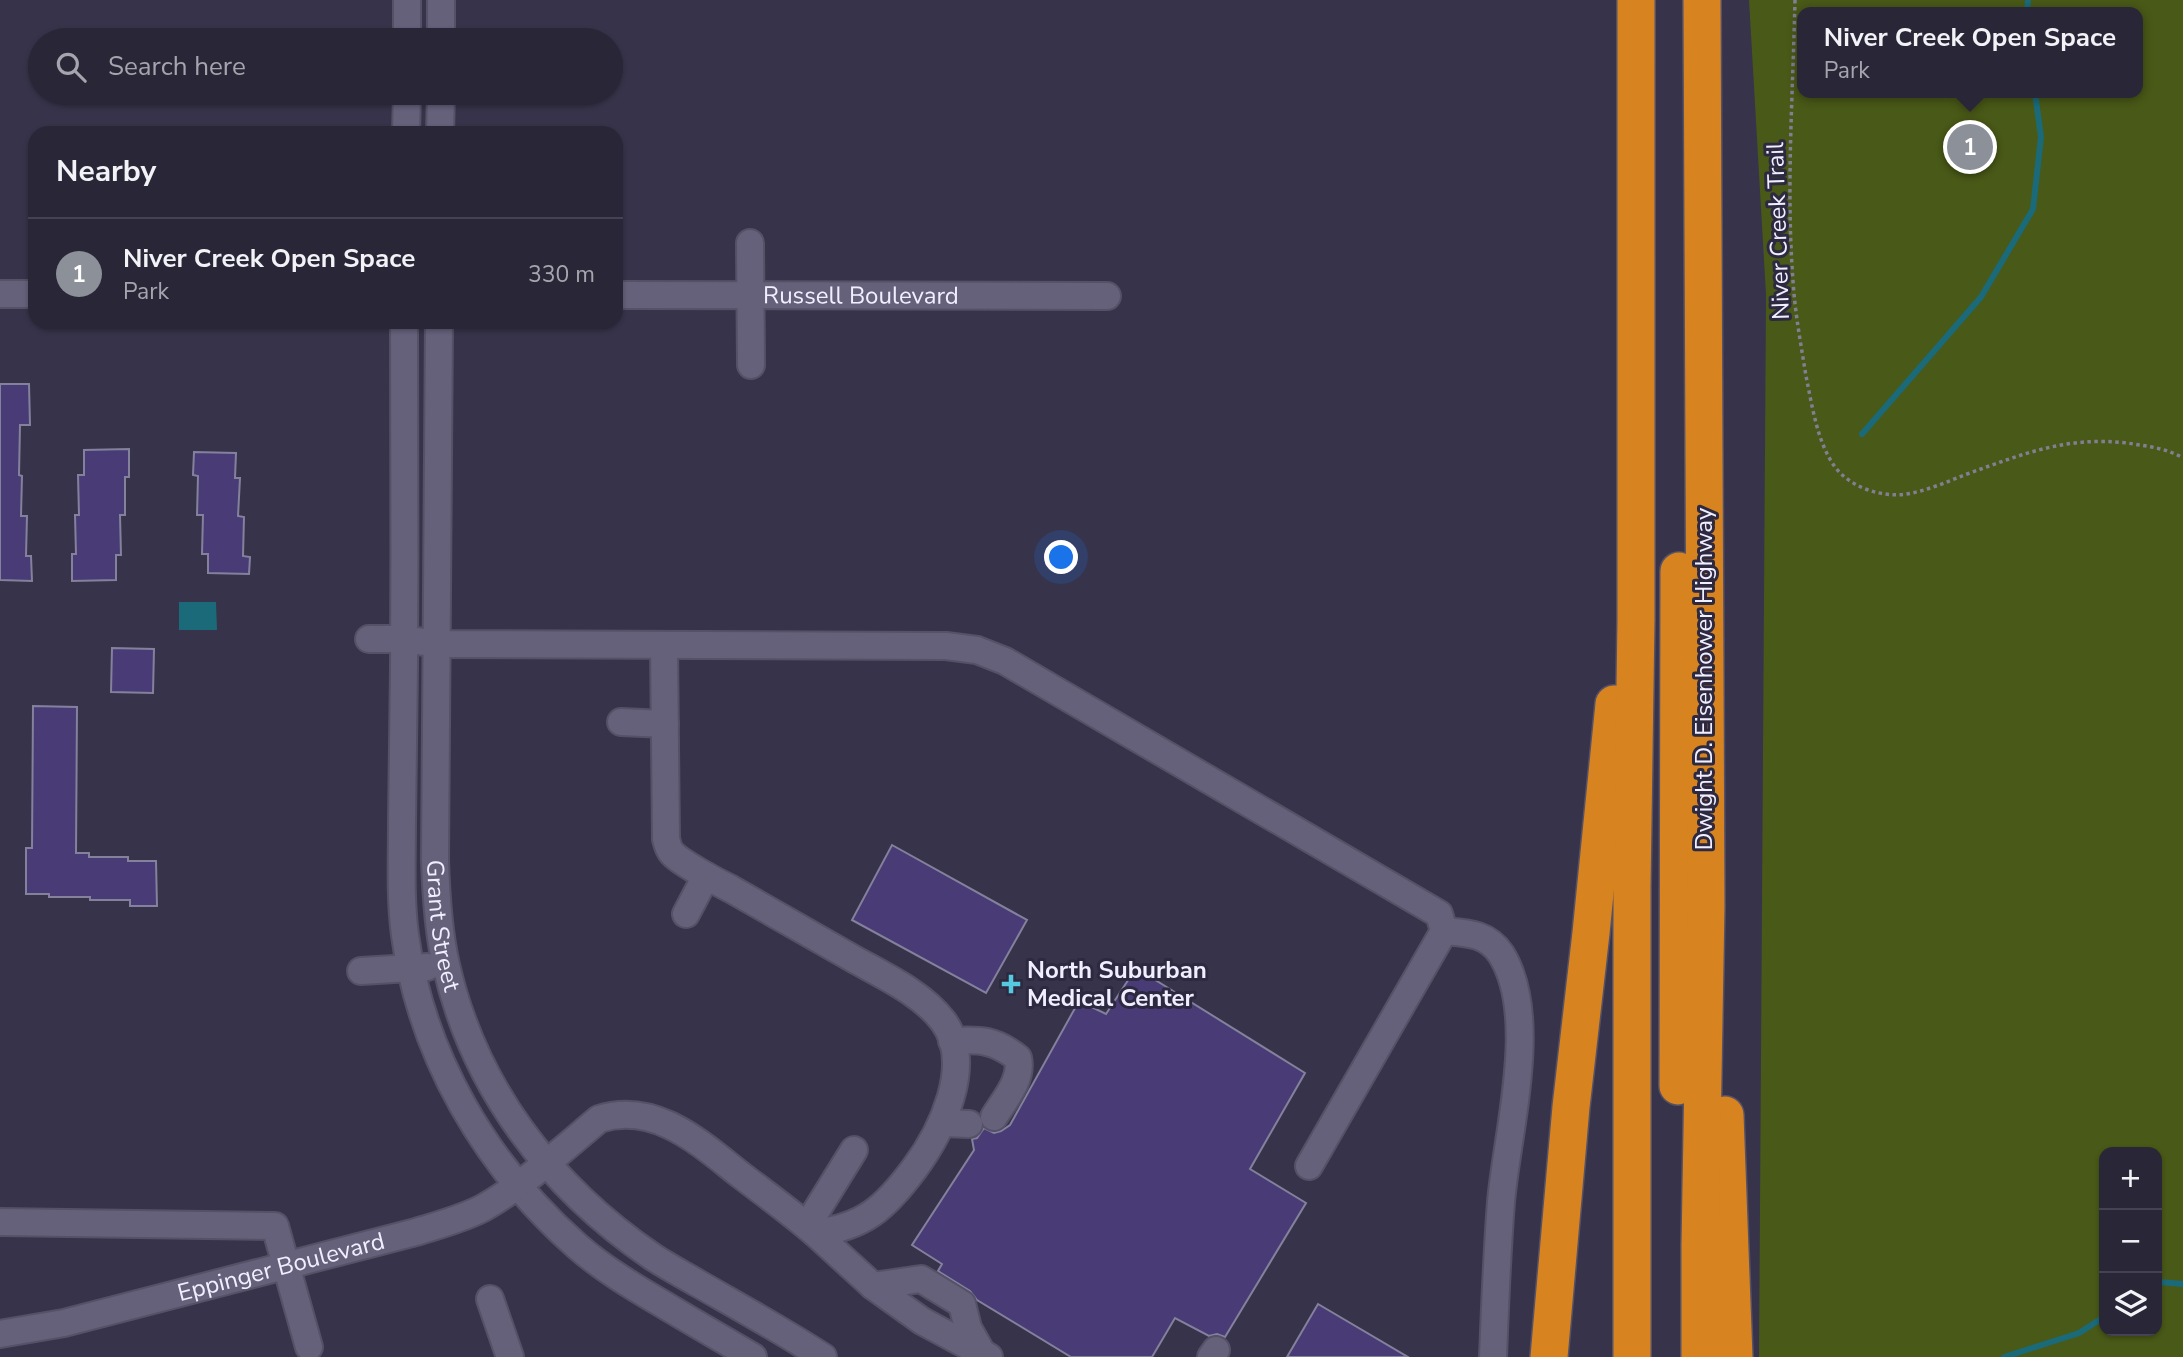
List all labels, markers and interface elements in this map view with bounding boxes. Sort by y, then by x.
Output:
popup [1797,7,2143,98]
text: Niver Creek Open Space [1824,20,2116,55]
search box [28,28,623,105]
icon: search [52,48,90,86]
text: Search here [108,49,246,84]
text: Park [1824,55,1870,86]
pin: 1 [1947,121,1993,173]
street label: Niver Creek Trail [1759,142,1797,320]
text: Nearby [56,151,156,192]
text: Niver Creek Open Space [123,241,415,276]
text: 1 [72,259,86,290]
text: 330 m [528,259,595,290]
text: Park [123,276,169,307]
street label: Russell Boulevard [763,279,959,312]
street label: Dwight D. Eisenhower Highway [1688,507,1720,850]
your location [1044,540,1078,574]
street label: Grant Street [419,859,468,996]
place label: North Suburban Medical Center [1027,954,1207,1014]
marker: North Suburban Medical Center [1001,974,1021,994]
map controls [2099,1147,2162,1336]
button: + [2099,1147,2162,1210]
button: − [2099,1210,2162,1273]
street label: Eppinger Boulevard [174,1225,388,1309]
button: layers [2099,1273,2162,1336]

